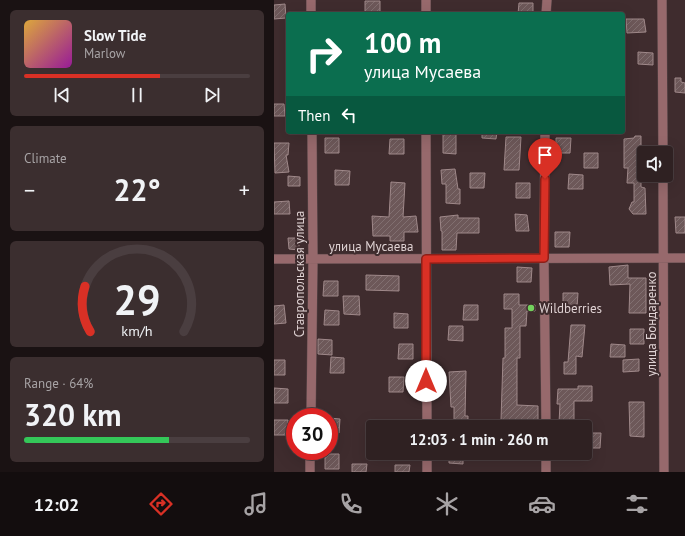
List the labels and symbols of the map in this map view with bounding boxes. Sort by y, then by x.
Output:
pin [528,138,562,179]
street label: Ставропольская улица [291,211,308,337]
street label: улица Мусаева [329,238,413,255]
street label: улица Бондаренко [643,272,660,376]
place label: Wildberries [539,300,602,317]
marker: Wildberries [526,303,536,313]
position arrow [405,360,447,402]
speed limit sign: 30 [286,408,338,460]

